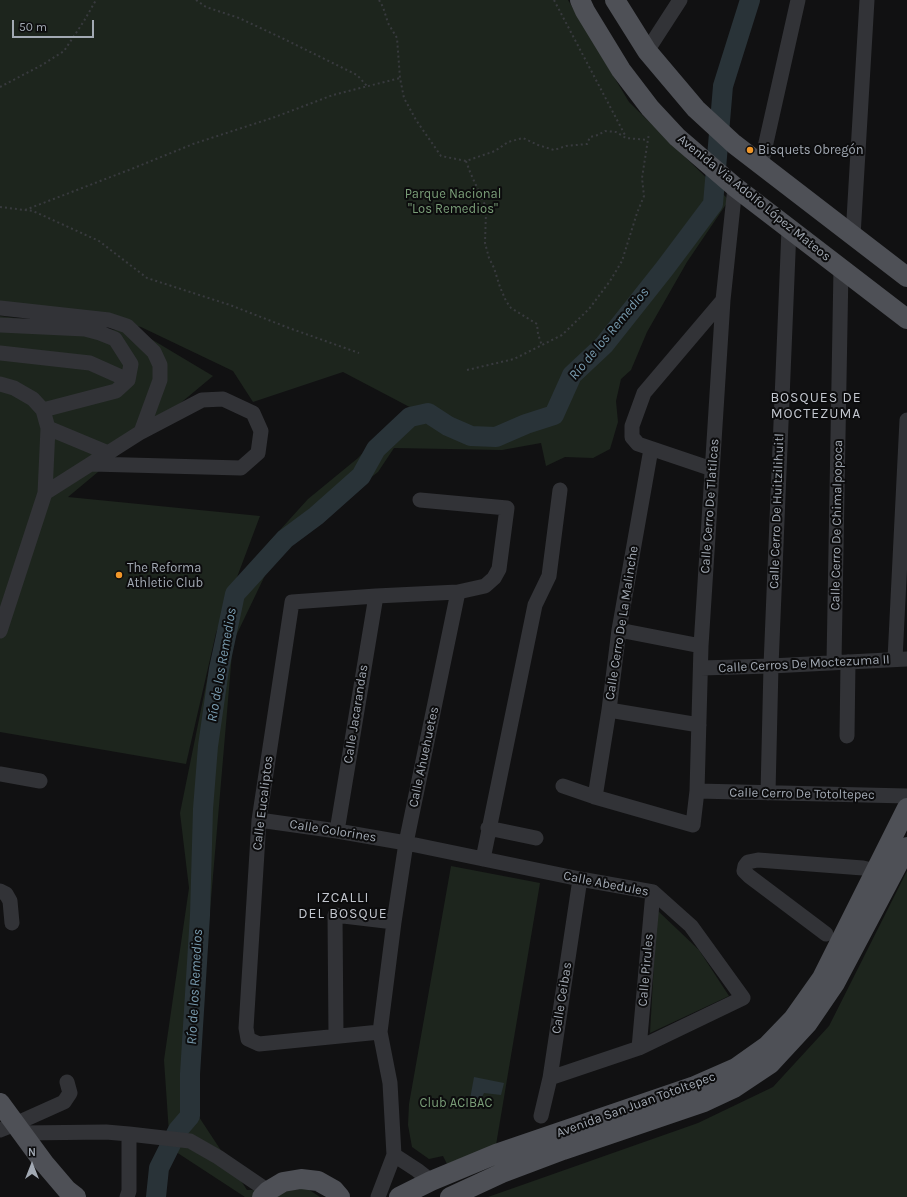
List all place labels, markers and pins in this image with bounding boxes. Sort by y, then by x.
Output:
place label: Bisquets Obregón [758,142,863,158]
marker: Bisquets Obregón [745,145,755,155]
place label: The Reforma Athletic Club [127,560,203,591]
marker: The Reforma Athletic Club [114,570,124,580]

